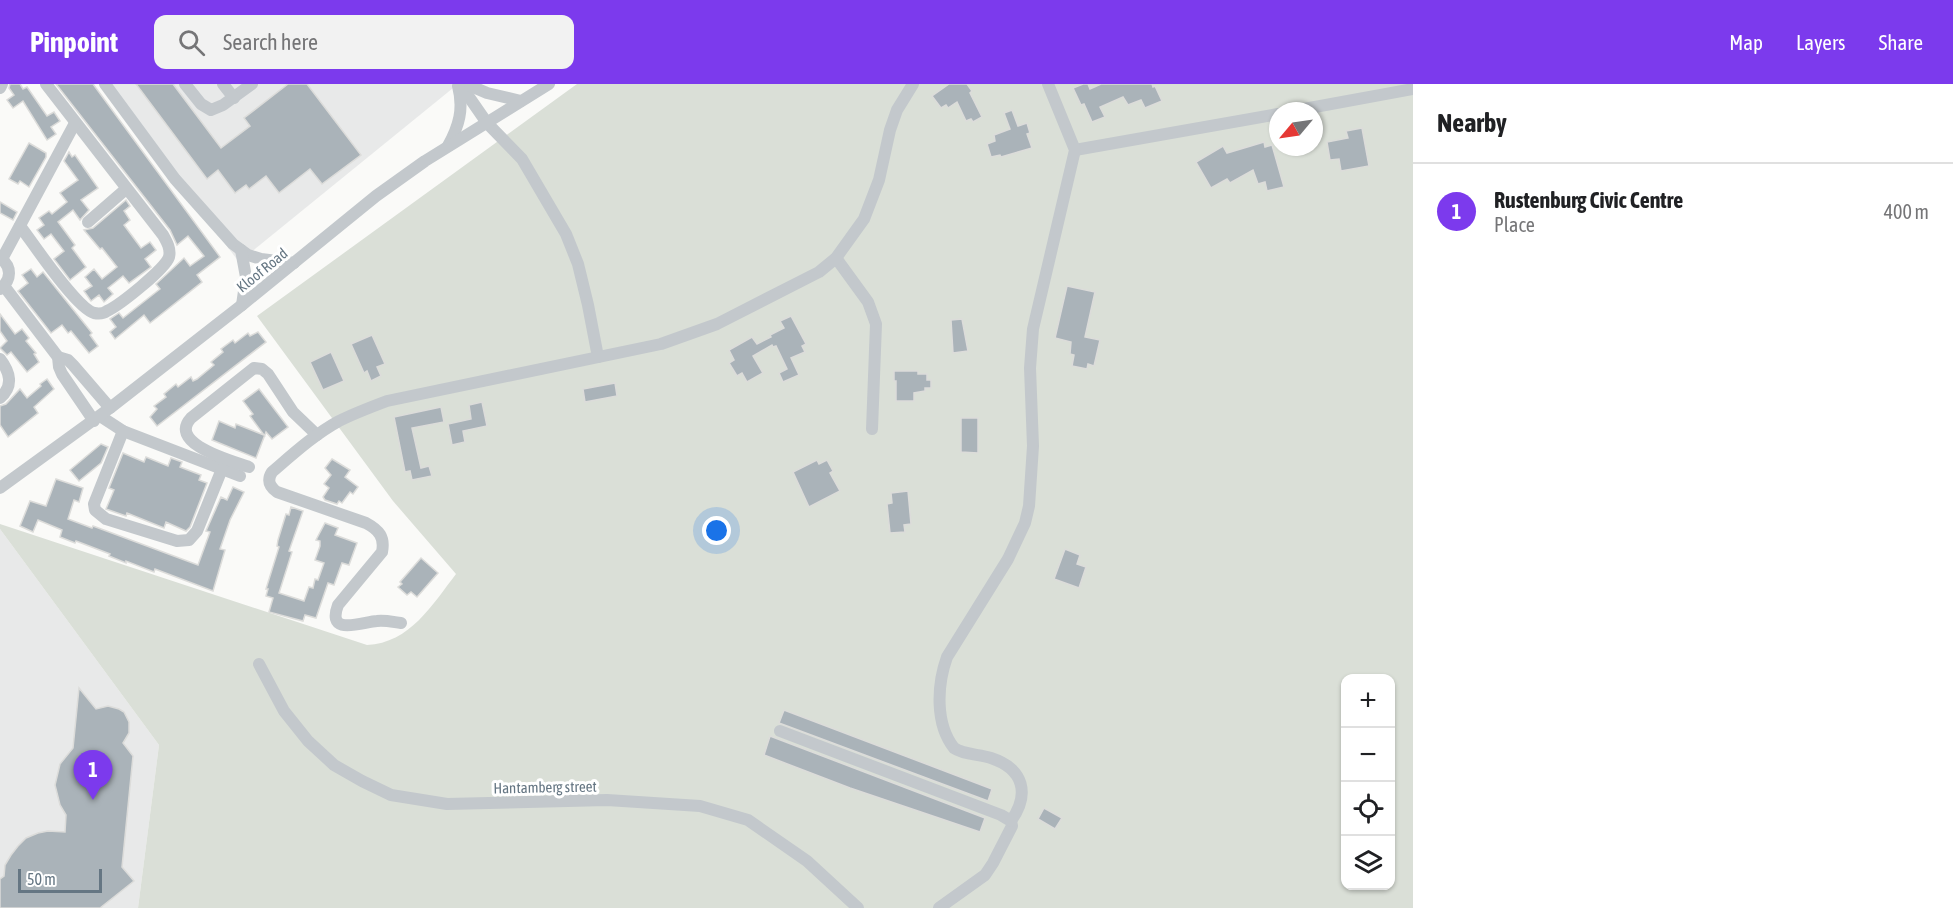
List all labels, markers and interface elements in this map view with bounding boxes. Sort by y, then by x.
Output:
search box [154,15,574,69]
text: Pinpoint [30,26,118,58]
icon: search [175,26,208,59]
text: Search here [223,29,318,55]
text: Map [1729,30,1763,54]
text: Layers [1796,30,1846,54]
text: Share [1879,30,1923,54]
north arrow [1269,102,1323,156]
text: Nearby [1437,108,1507,138]
text: Rustenburg Civic Centre [1494,187,1683,213]
text: 1 [1452,200,1461,223]
text: 400 m [1884,200,1929,223]
text: Place [1494,213,1535,236]
street label: Kloof Road [233,244,291,296]
your location [702,516,731,545]
map controls [1341,674,1395,890]
button: + [1341,674,1395,728]
button: − [1341,728,1395,782]
pin: 1 [74,750,112,800]
street label: Hantamberg street [493,778,597,796]
button: locate [1341,782,1395,836]
button: layers [1341,836,1395,890]
scale bar [18,866,102,894]
text: 50 m [27,870,56,888]

